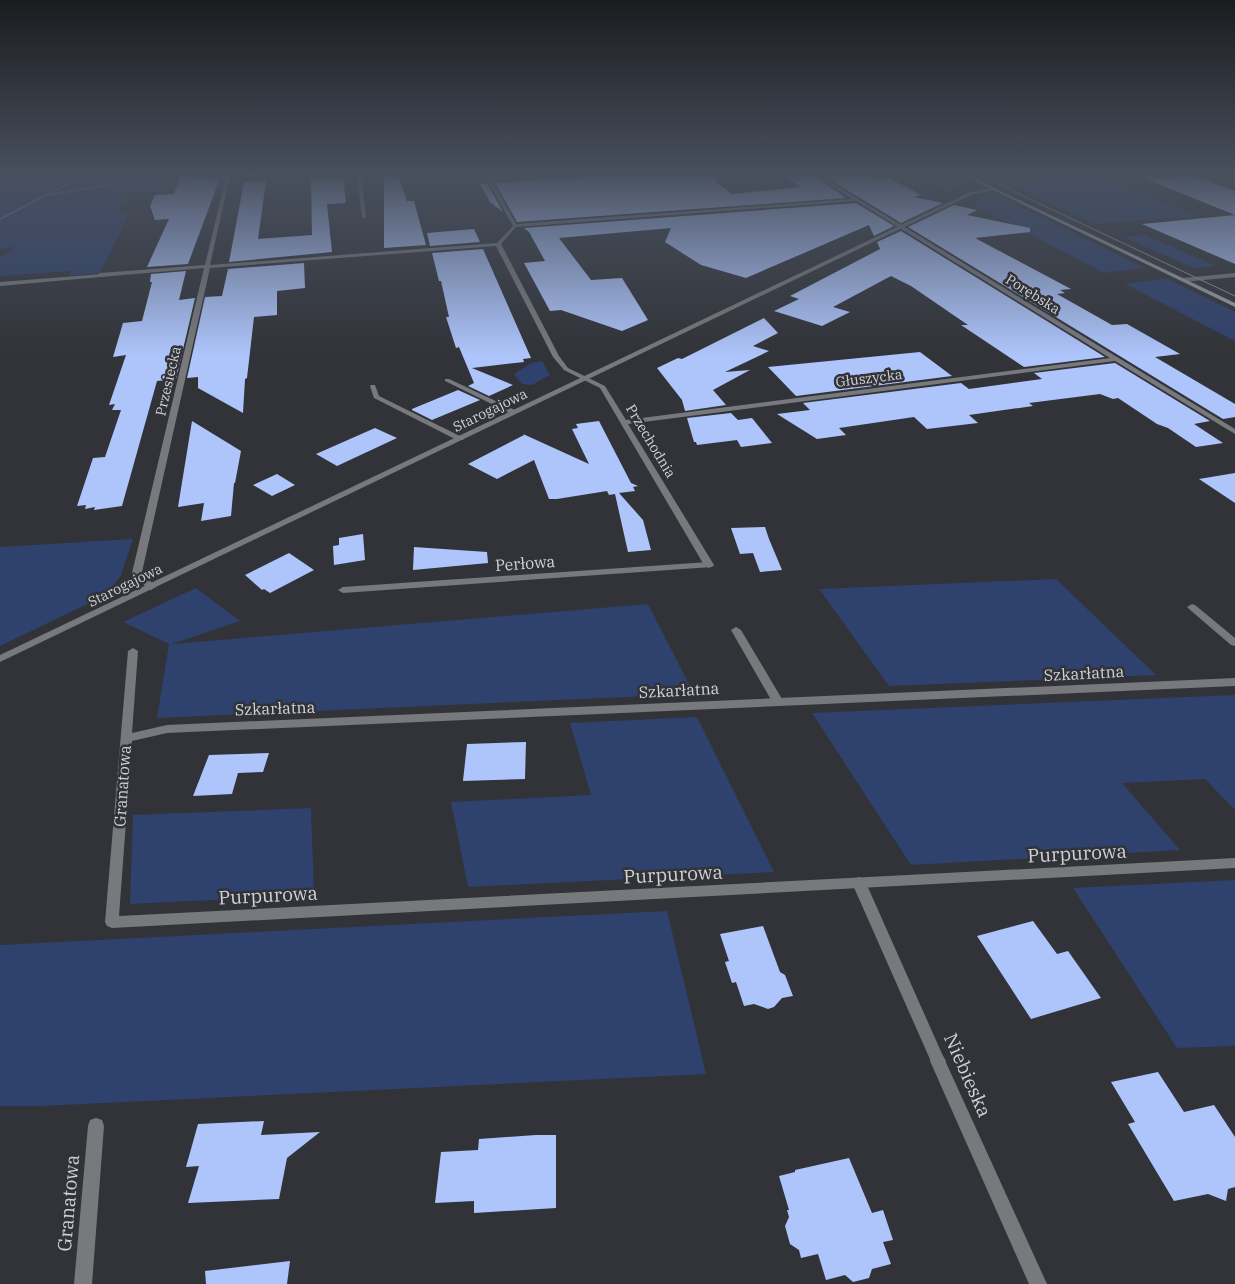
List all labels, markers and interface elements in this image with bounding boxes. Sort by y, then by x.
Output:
street label: Porębska [1002,270,1064,318]
street label: Przesiecka [151,344,185,418]
street label: Głuszycka [835,365,904,391]
street label: Starogajowa [450,384,530,436]
street label: Przechodnia [622,401,680,481]
street label: Perłowa [494,551,556,575]
street label: Starogajowa [85,559,165,611]
street label: Szkarłatna [1043,661,1125,685]
street label: Szkarłatna [638,678,720,702]
street label: Szkarłatna [234,697,316,719]
street label: Granatowa [109,744,135,827]
street label: Purpurowa [1027,838,1127,868]
street label: Purpurowa [623,859,723,889]
street label: Purpurowa [218,880,318,910]
street label: Niebieska [939,1029,997,1121]
street label: Granatowa [52,1154,84,1252]

